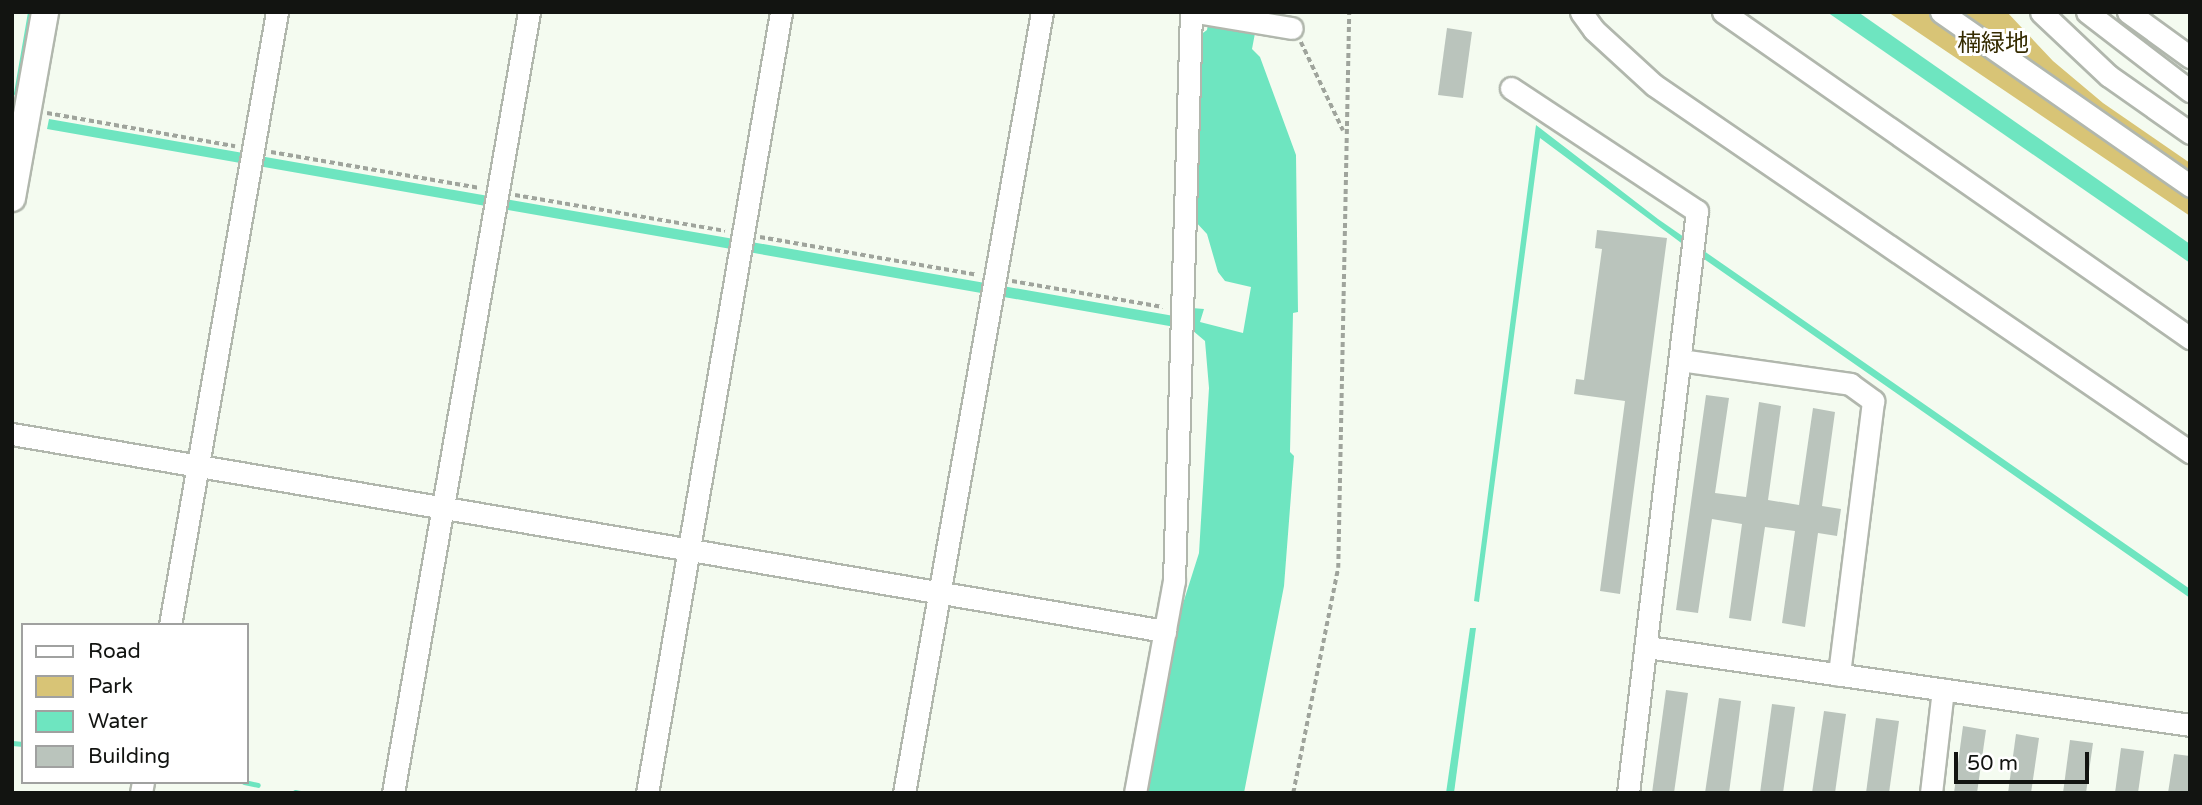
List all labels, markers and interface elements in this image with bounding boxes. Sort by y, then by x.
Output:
park label: 楠緑地 [1957,30,2029,58]
legend [21,623,248,784]
text: Road [88,639,141,664]
text: Park [88,674,133,699]
text: Water [88,709,148,734]
scale bar [1957,738,2092,782]
text: Building [88,744,170,769]
text: 50 m [1967,751,2018,776]

